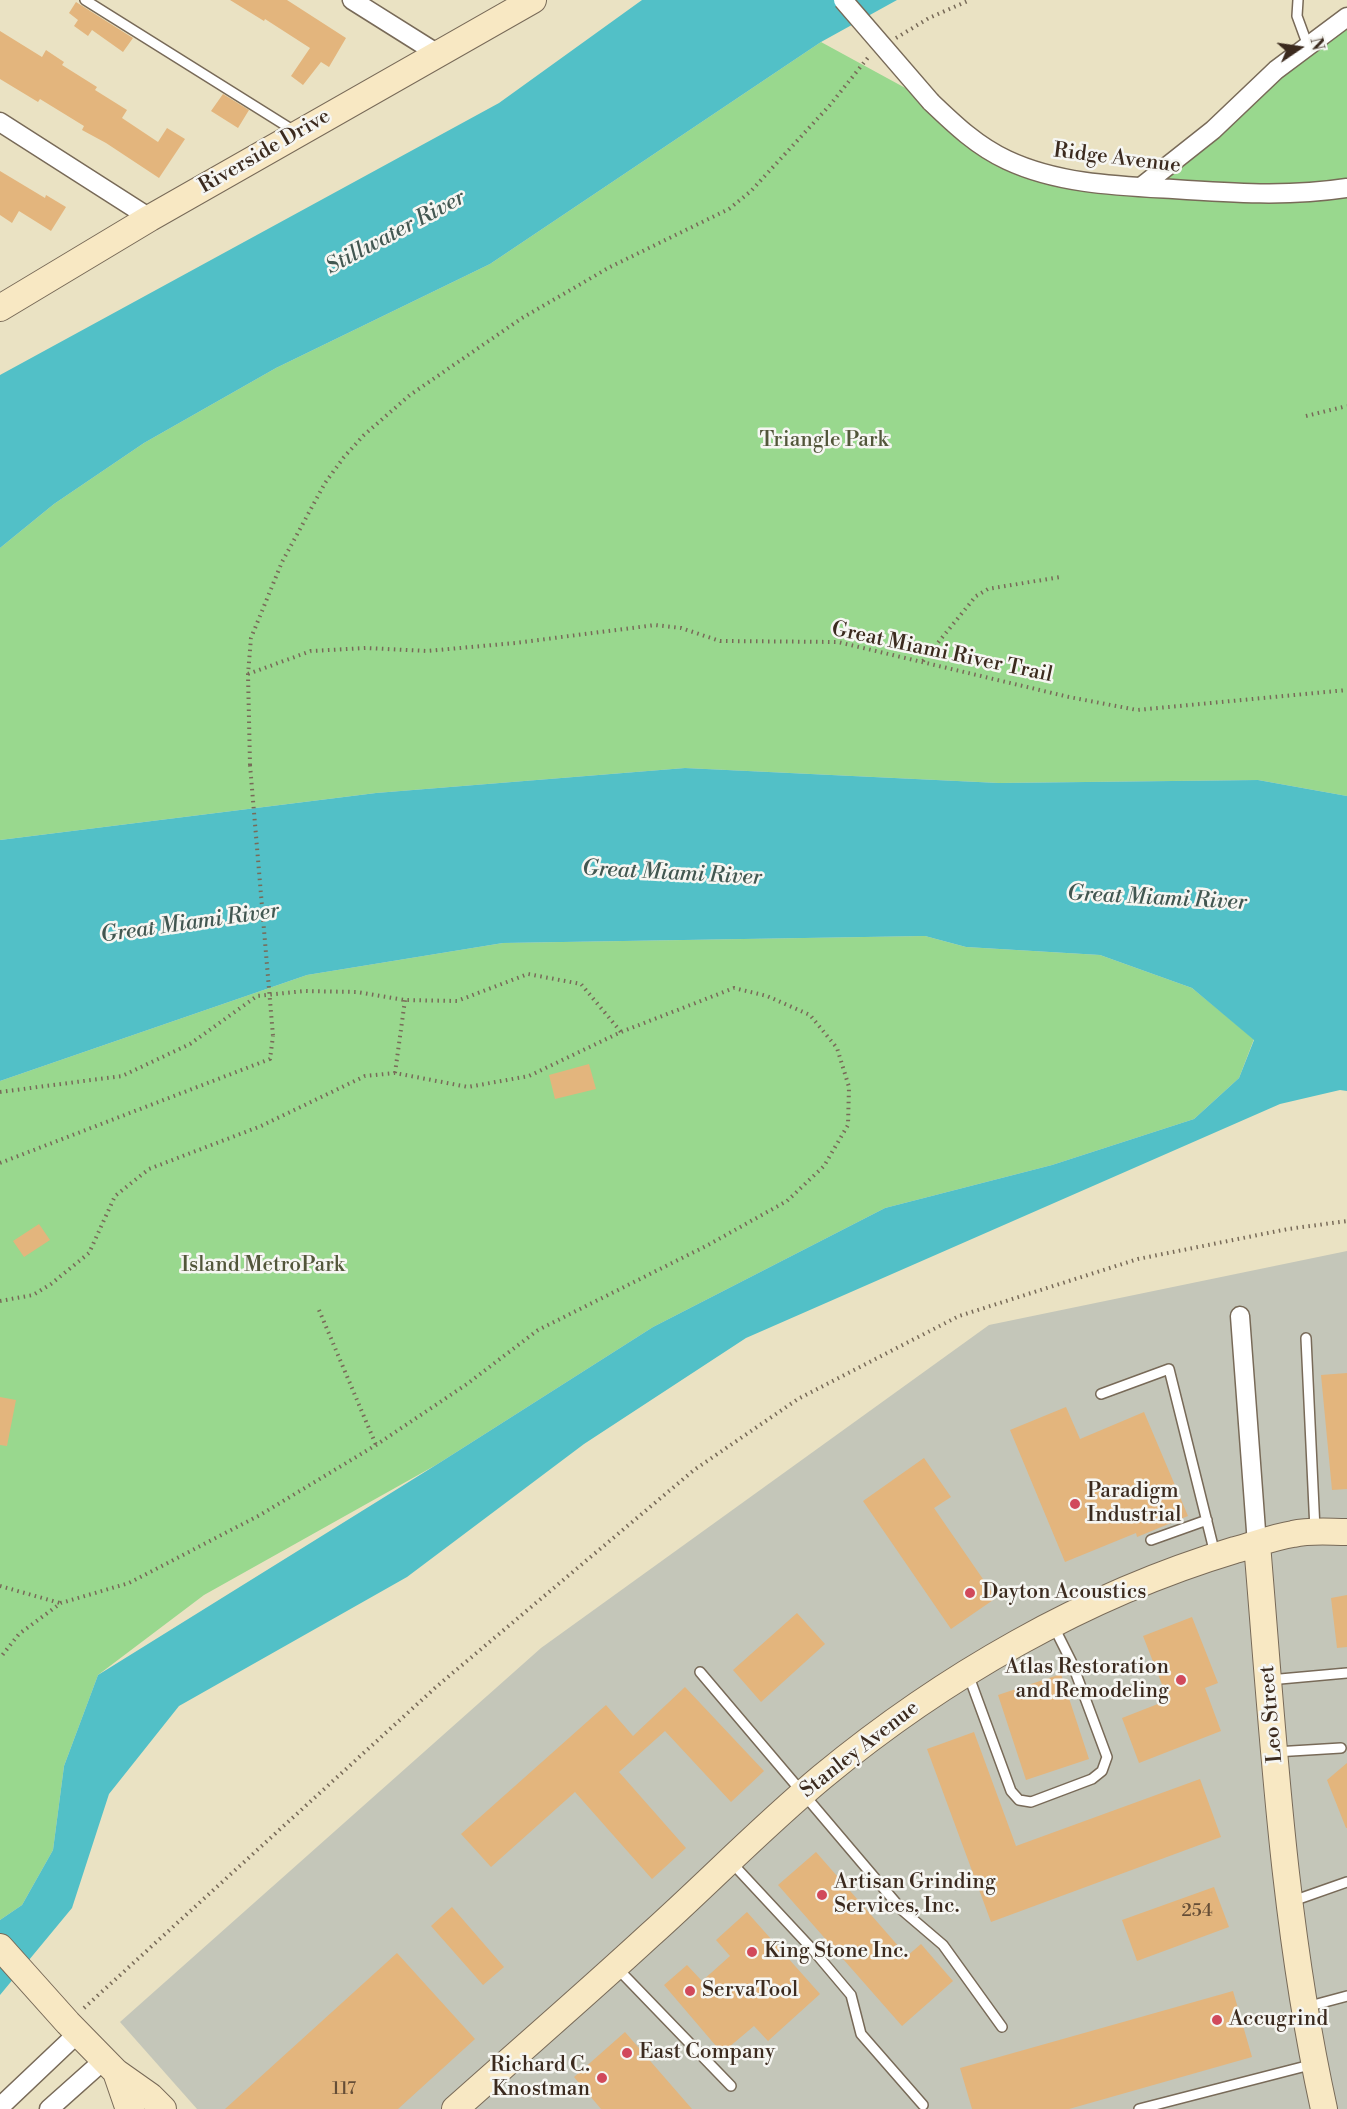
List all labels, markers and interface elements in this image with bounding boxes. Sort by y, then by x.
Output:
north arrow [1269,18,1329,78]
text: N [1305,36,1328,52]
street label: Riverside Drive [195,104,335,200]
street label: Ridge Avenue [1052,139,1182,179]
water label: Stillwater River [322,185,470,281]
park label: Triangle Park [759,428,889,454]
street label: Great Miami River Trail [829,617,1055,689]
water label: Great Miami River [581,856,763,892]
water label: Great Miami River [1066,881,1248,917]
water label: Great Miami River [99,898,281,950]
park label: Island MetroPark [181,1253,345,1279]
place label: Paradigm Industrial [1087,1479,1181,1529]
marker: Paradigm Industrial [1068,1497,1082,1511]
place label: Dayton Acoustics [982,1580,1147,1606]
marker: Dayton Acoustics [963,1586,977,1600]
place label: Atlas Restoration and Remodeling [1005,1655,1169,1705]
street label: Leo Street [1255,1664,1289,1764]
marker: Atlas Restoration and Remodeling [1174,1673,1188,1687]
street label: Stanley Avenue [796,1696,924,1804]
place label: Artisan Grinding Services, Inc. [834,1870,996,1920]
marker: Artisan Grinding Services, Inc. [815,1888,829,1902]
house number: 254 [1181,1901,1213,1923]
place label: King Stone Inc. [764,1939,908,1965]
marker: King Stone Inc. [745,1945,759,1959]
place label: ServaTool [702,1978,798,2004]
marker: ServaTool [683,1984,697,1998]
place label: Accugrind [1229,2007,1328,2033]
marker: Accugrind [1210,2013,1224,2027]
place label: East Company [639,2040,775,2066]
marker: East Company [620,2046,634,2060]
place label: Richard C. Knostman [490,2053,590,2103]
marker: Richard C. Knostman [595,2071,609,2085]
house number: 117 [332,2079,356,2101]

